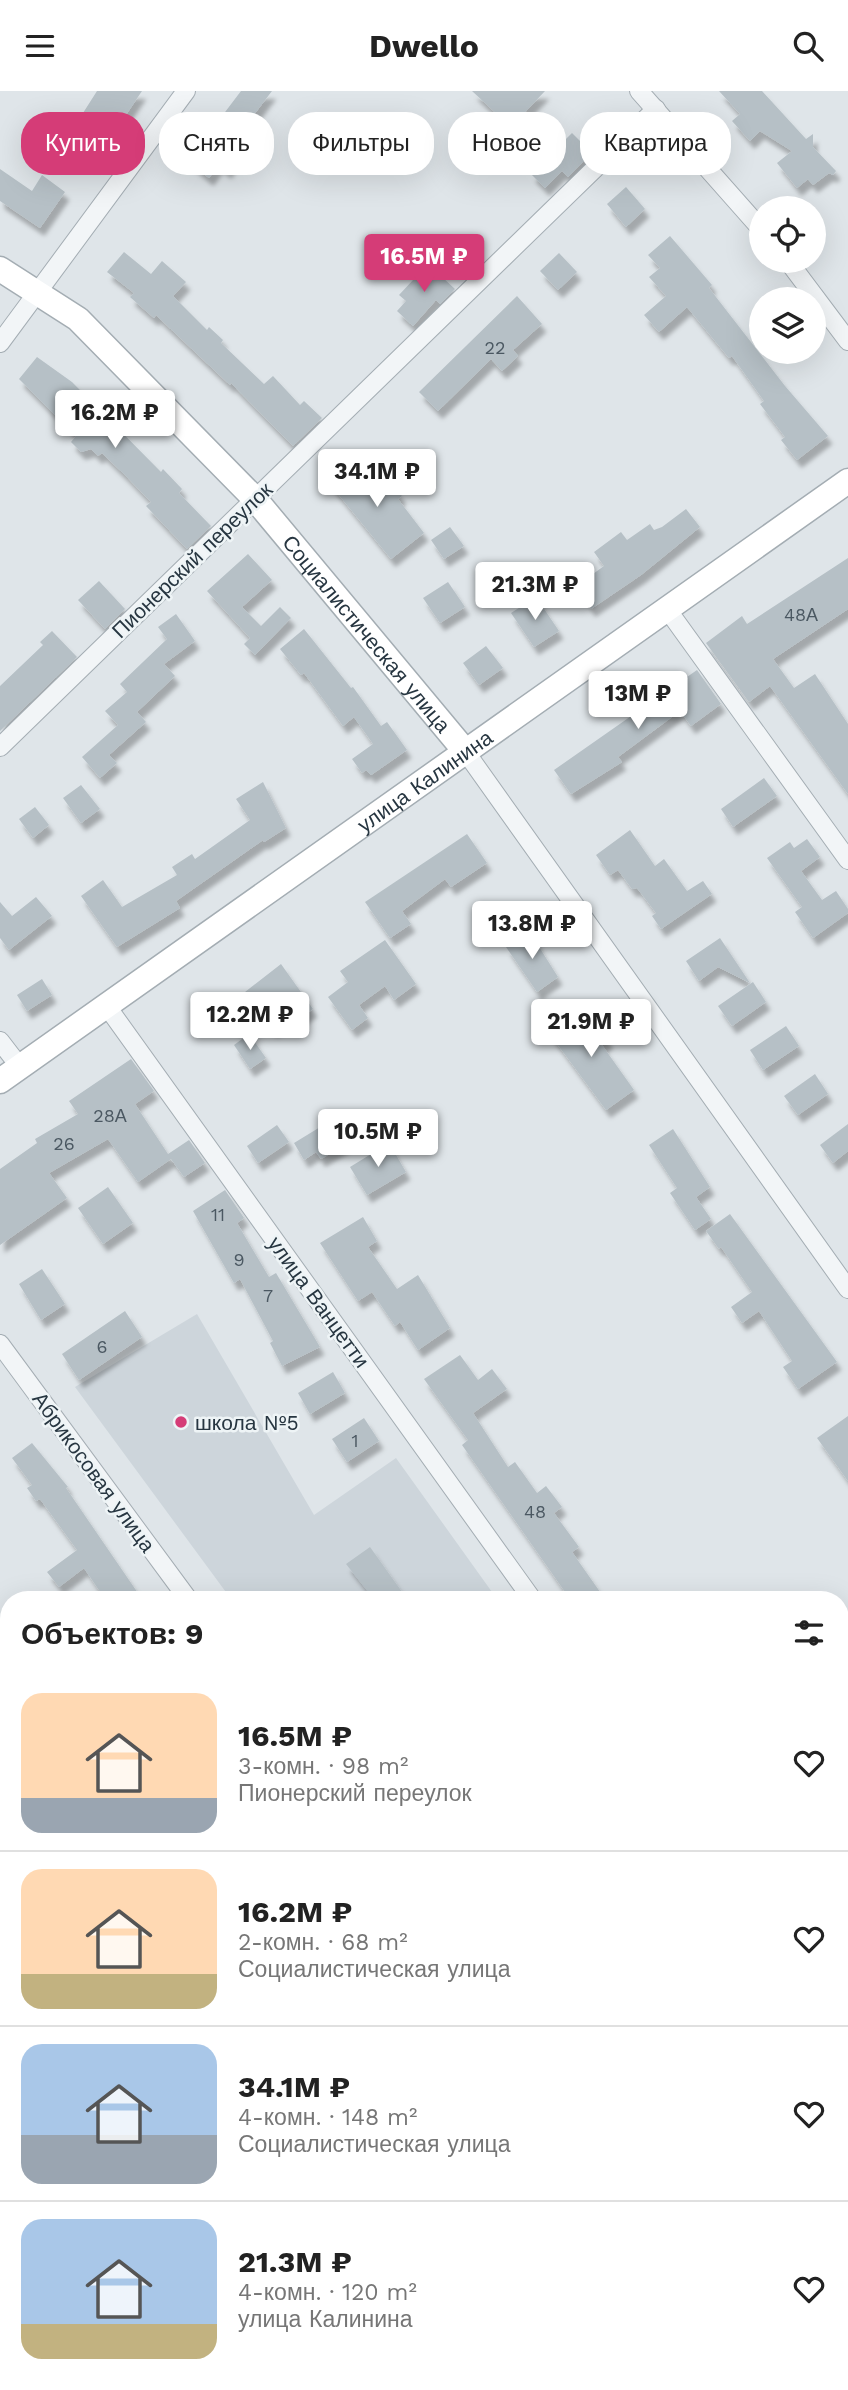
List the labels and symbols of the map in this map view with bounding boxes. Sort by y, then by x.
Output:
pin: 16.5M ₽ [359,235,489,294]
house number: 22 [485,337,506,358]
pin: 16.2M ₽ [50,391,180,450]
pin: 34.1M ₽ [312,449,442,509]
street label: Пионерский переулок [107,476,278,643]
street label: Социалистическая улица [278,530,456,737]
pin: 21.3M ₽ [470,563,600,622]
house number: 48А [784,604,818,625]
pin: 13M ₽ [589,671,687,731]
street label: улица Калинина [352,724,497,837]
pin: 13.8M ₽ [467,901,597,961]
pin: 12.2M ₽ [185,993,315,1052]
pin: 21.9M ₽ [526,999,656,1059]
house number: 28А [93,1105,127,1126]
pin: 10.5M ₽ [313,1109,443,1169]
house number: 26 [53,1133,75,1154]
house number: 11 [211,1204,225,1225]
street label: улица Ванцетти [263,1232,375,1372]
house number: 9 [233,1249,245,1270]
house number: 7 [263,1285,273,1306]
house number: 6 [97,1336,107,1357]
street label: Абрикосовая улица [28,1387,161,1557]
place label: школа №5 [195,1410,299,1435]
marker: школа №5 [173,1414,189,1430]
house number: 1 [351,1430,359,1451]
house number: 48 [524,1501,546,1522]

